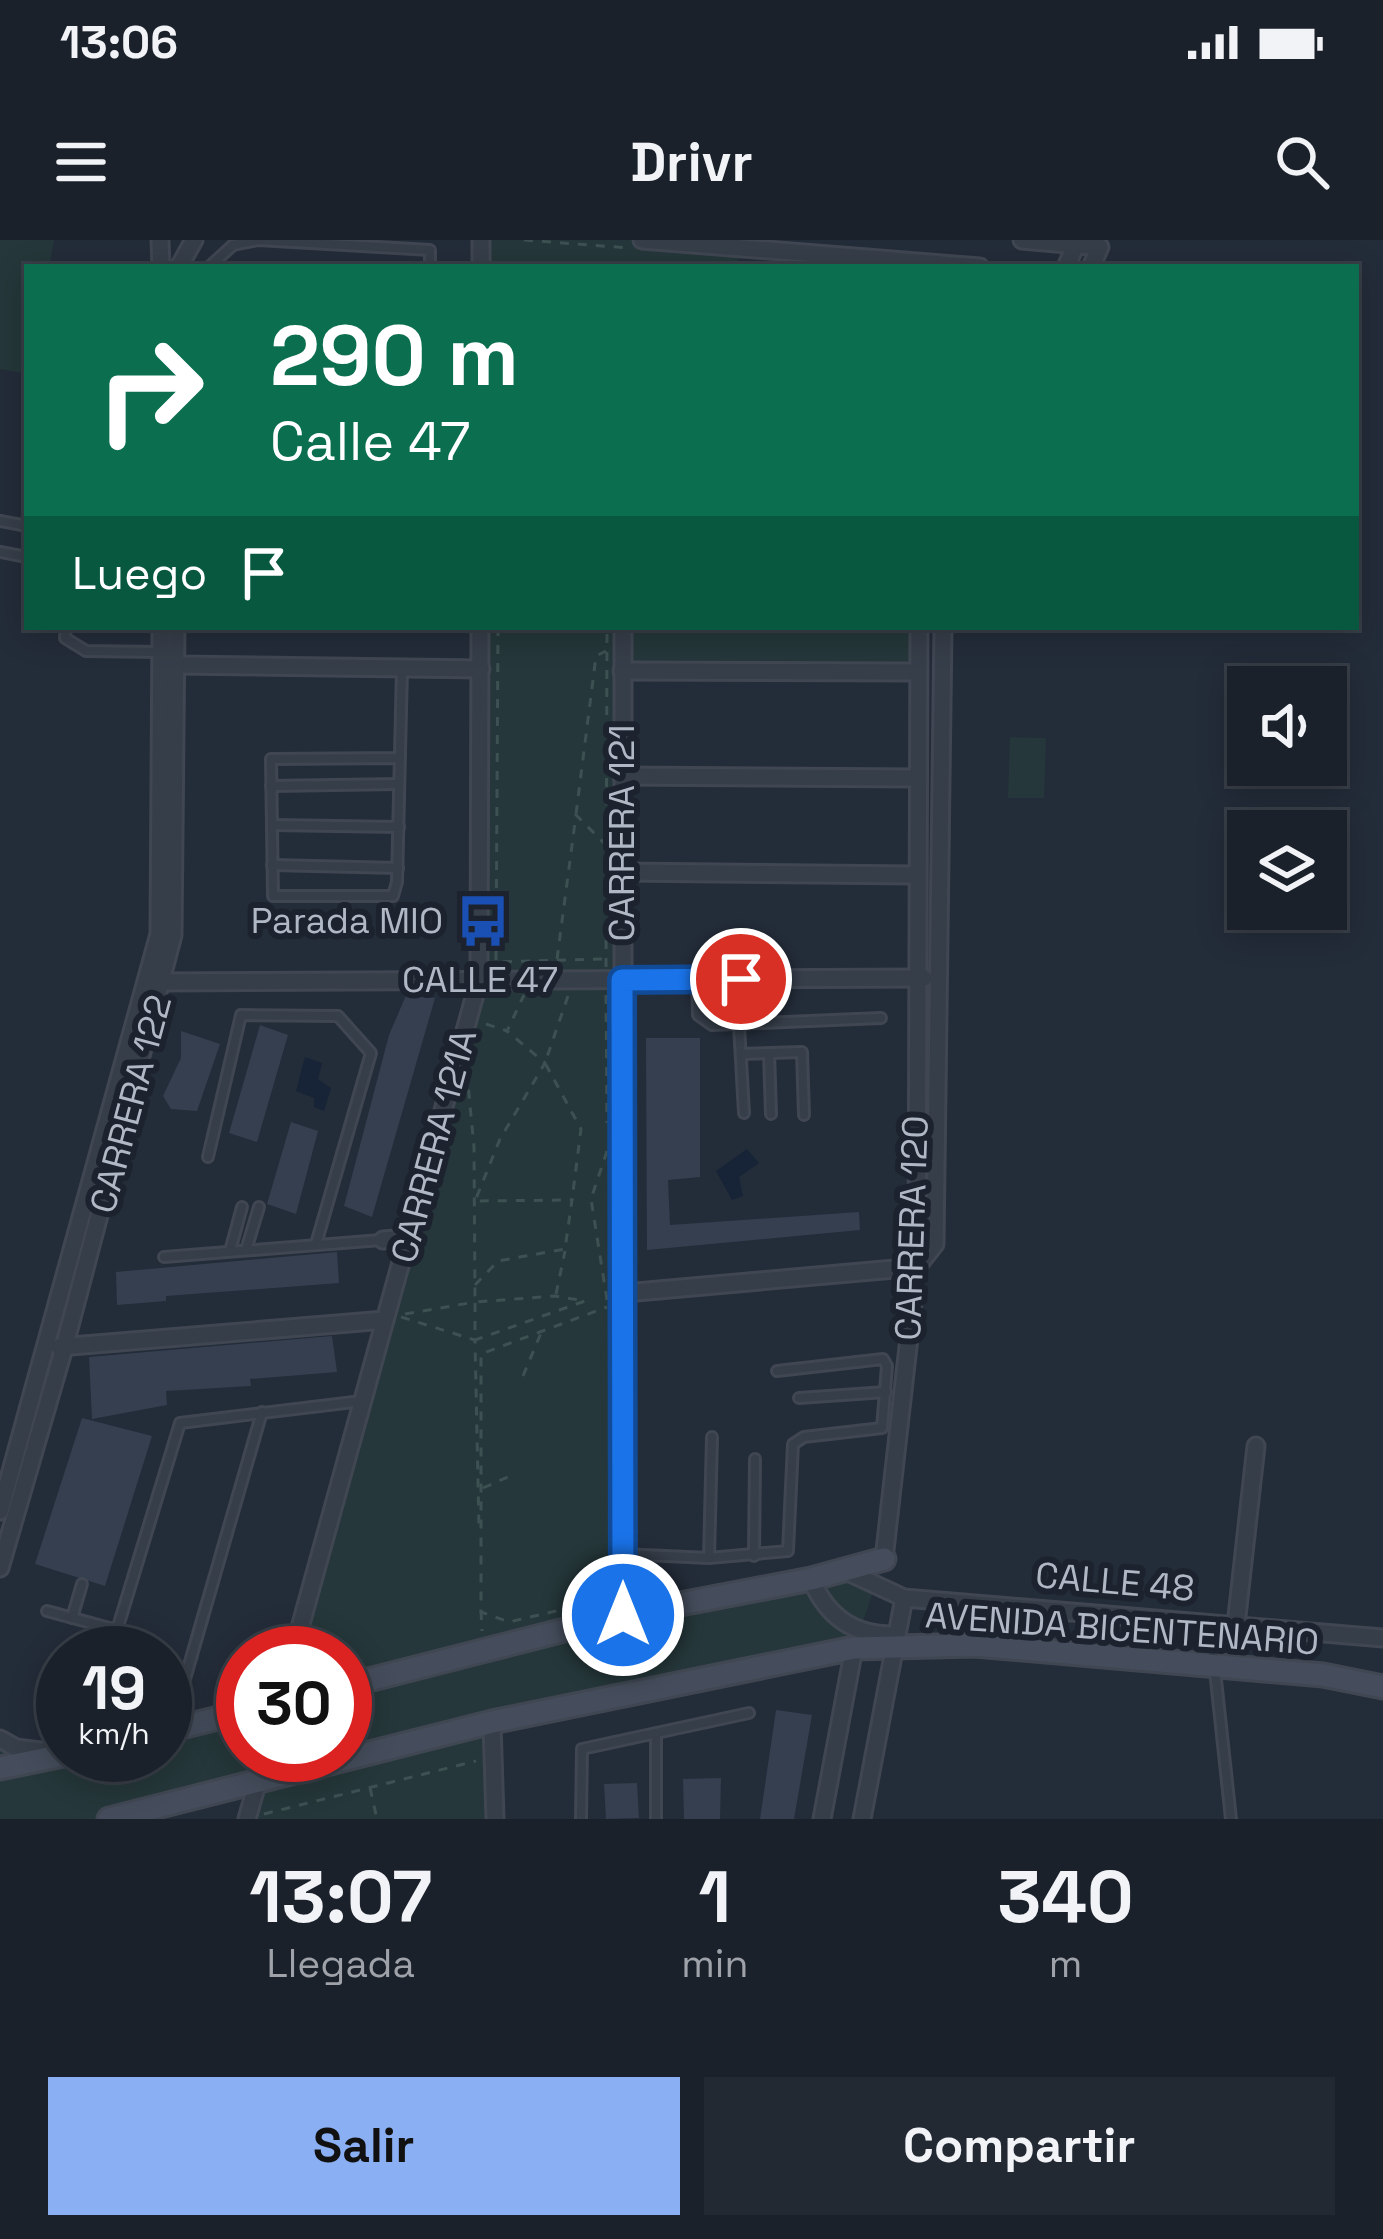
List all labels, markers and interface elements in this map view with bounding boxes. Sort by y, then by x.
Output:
text: 13:06 [60,14,178,71]
text: Drivr [630,128,753,197]
icon: menu [48,129,114,195]
icon: search [1269,129,1335,195]
text: 290 m [270,302,519,410]
icon: right [72,312,228,468]
text: Calle 47 [270,407,471,476]
icon: arrive [231,540,297,606]
text: Luego [72,545,207,602]
map controls [1227,666,1347,930]
button: sound [1227,666,1347,786]
street label: CARRERA 121 [599,724,645,942]
button: layers [1227,810,1347,930]
bus stop icon: Parada MIO [454,892,512,950]
place label: Parada MIO [251,898,443,944]
pin [690,928,792,1030]
icon: arrive [708,946,774,1012]
street label: CALLE 47 [402,957,558,1003]
street label: CARRERA 122 [80,990,182,1218]
street label: CARRERA 121A [381,1024,487,1268]
street label: CARRERA 120 [885,1115,939,1341]
position arrow [560,1552,686,1678]
street label: CALLE 48 [1034,1552,1196,1612]
street label: AVENIDA BICENTENARIO [924,1592,1320,1666]
speed limit sign: 30 [216,1626,372,1782]
text: 19 [82,1650,146,1727]
text: km/h [78,1714,150,1753]
text: 13:07 [249,1851,432,1943]
text: 1 [699,1851,731,1943]
text: 340 [998,1851,1134,1943]
text: Llegada [266,1939,415,1988]
text: min [681,1939,748,1988]
text: m [1049,1939,1082,1988]
button: Salir [48,2077,680,2215]
button: Compartir [704,2077,1335,2215]

